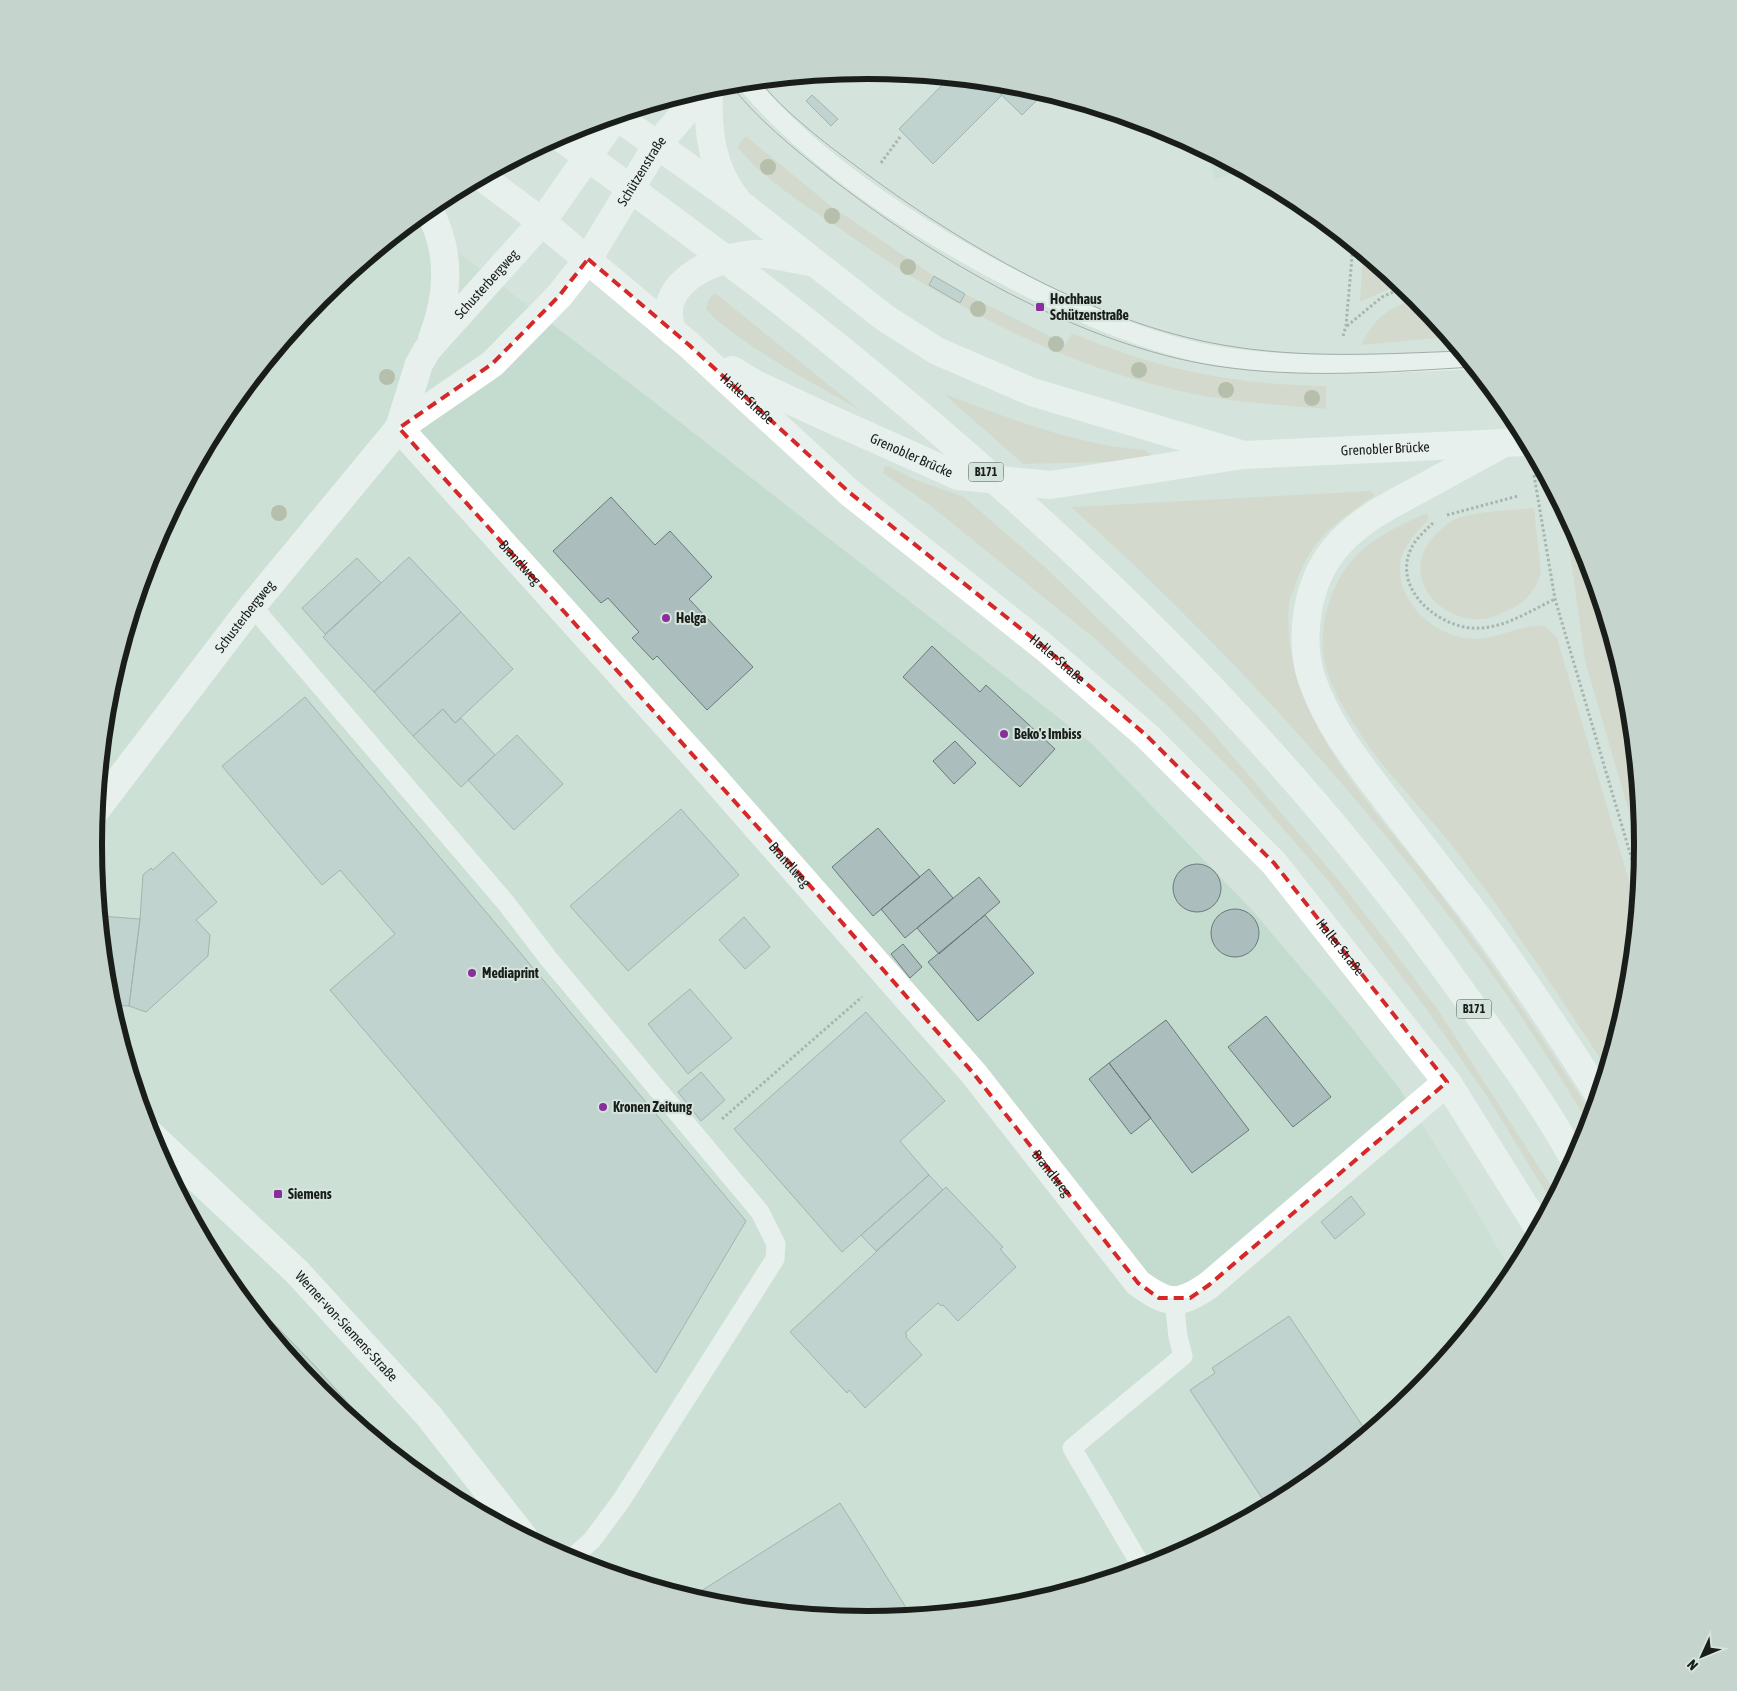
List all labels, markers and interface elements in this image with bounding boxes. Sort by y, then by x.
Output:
street label: Schützenstraße [614,133,669,209]
street label: Schusterbergweg [451,246,522,322]
place label: Hochhaus Schützenstraße [1050,291,1129,323]
marker: Hochhaus Schützenstraße [1034,301,1046,313]
street label: Haller Straße [717,370,778,427]
street label: Grenobler Brücke [868,430,955,481]
street label: Grenobler Brücke [1340,438,1430,459]
road number: B171 [968,462,1004,482]
street label: Brandlweg [496,537,544,588]
street label: Schusterbergweg [211,577,278,656]
place label: Helga [676,610,707,626]
marker: Helga [660,612,672,624]
street label: Haller Straße [1027,631,1088,687]
place label: Beko's Imbiss [1014,726,1081,742]
marker: Beko's Imbiss [998,728,1010,740]
street label: Brandlweg [766,839,814,890]
street label: Haller Straße [1313,916,1368,979]
place label: Mediaprint [482,965,539,981]
marker: Mediaprint [466,967,478,979]
road number: B171 [1456,1000,1492,1019]
place label: Kronen Zeitung [613,1099,693,1115]
marker: Kronen Zeitung [597,1101,609,1113]
street label: Brandlweg [1029,1147,1075,1200]
place label: Siemens [288,1186,332,1202]
marker: Siemens [272,1188,284,1200]
street label: Werner-von-Siemens-Straße [292,1268,401,1385]
north arrow [1677,1631,1727,1681]
text: N [1684,1657,1701,1674]

